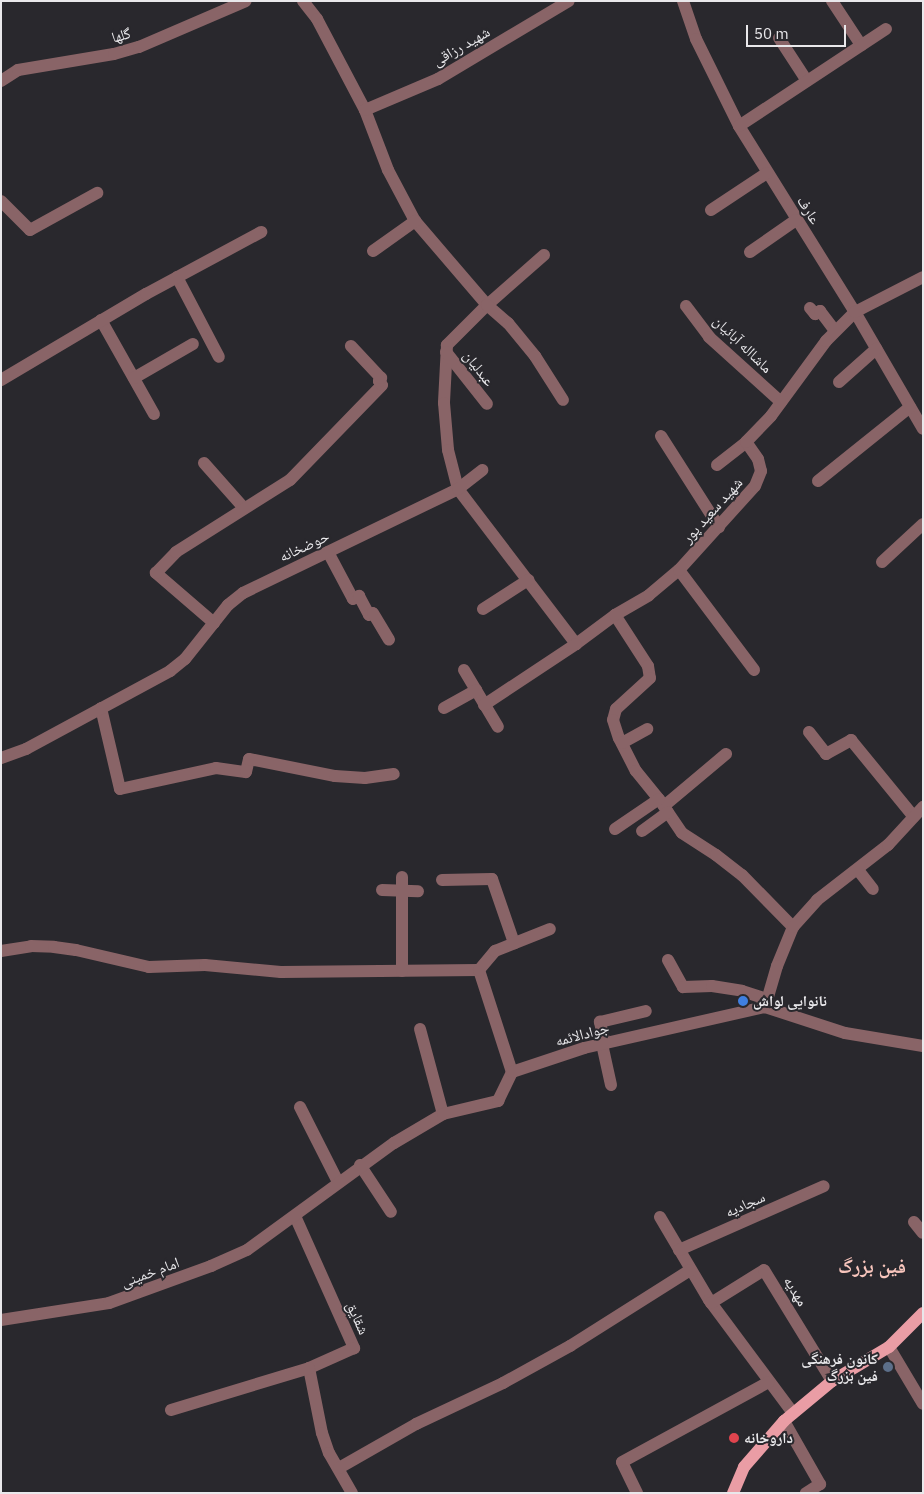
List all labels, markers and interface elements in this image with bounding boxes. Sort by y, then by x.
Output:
scale bar [749,15,849,47]
street label: شهید رزاقی [429,22,493,70]
street label: گلها [109,24,133,46]
text: 50 m [754,24,789,43]
street label: عارف [793,193,825,227]
street label: ماشااله آبائیان [710,311,776,377]
street label: عبدلیان [460,347,498,389]
street label: شهید سعید پور [678,474,746,546]
street label: حوضخانه [276,527,332,565]
place label: نانوایی لواش [753,992,827,1010]
marker: نانوایی لواش [737,995,749,1007]
street label: جوادالائمه [553,1018,611,1050]
street label: سجادیه [722,1187,768,1221]
street label: امام خمینی [118,1253,182,1291]
district label: فین بزرگ [838,1253,906,1277]
street label: مهدیه [780,1273,812,1309]
street label: شقایق [343,1299,373,1337]
place label: کانون فرهنگی فین بزرگ [801,1349,878,1384]
marker: کانون فرهنگی فین بزرگ [882,1361,894,1373]
place label: داروخانه [744,1429,793,1447]
marker: داروخانه [728,1432,740,1444]

